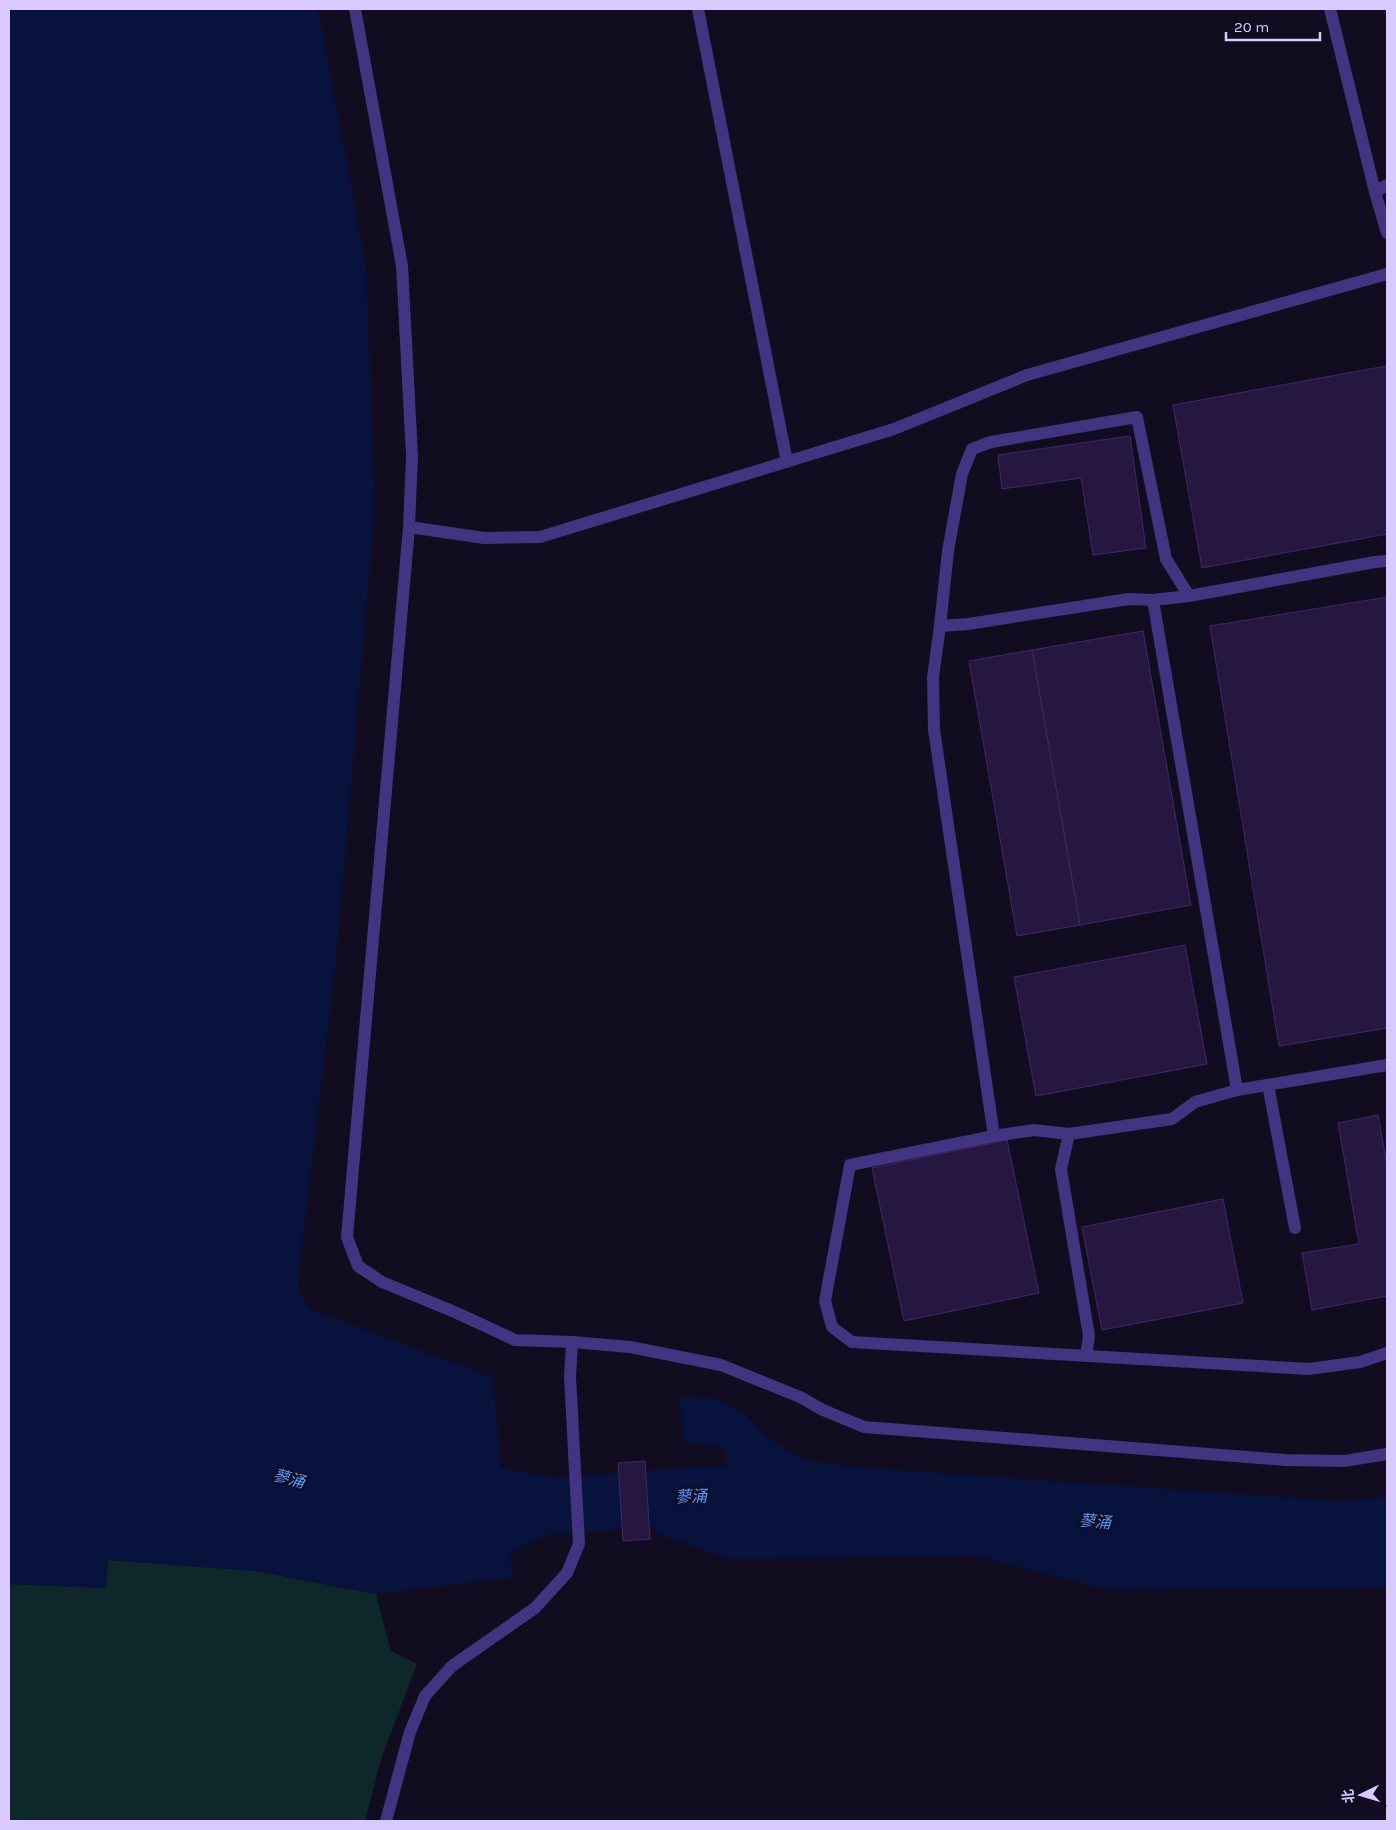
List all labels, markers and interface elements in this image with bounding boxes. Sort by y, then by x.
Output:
scale bar [1226,10,1320,42]
text: 20 m [1234,18,1269,36]
water label: 蓼涌 [271,1465,309,1492]
water label: 蓼涌 [675,1486,709,1507]
water label: 蓼涌 [1078,1511,1114,1533]
north arrow [1336,1770,1386,1820]
text: 北 [1339,1788,1358,1804]

